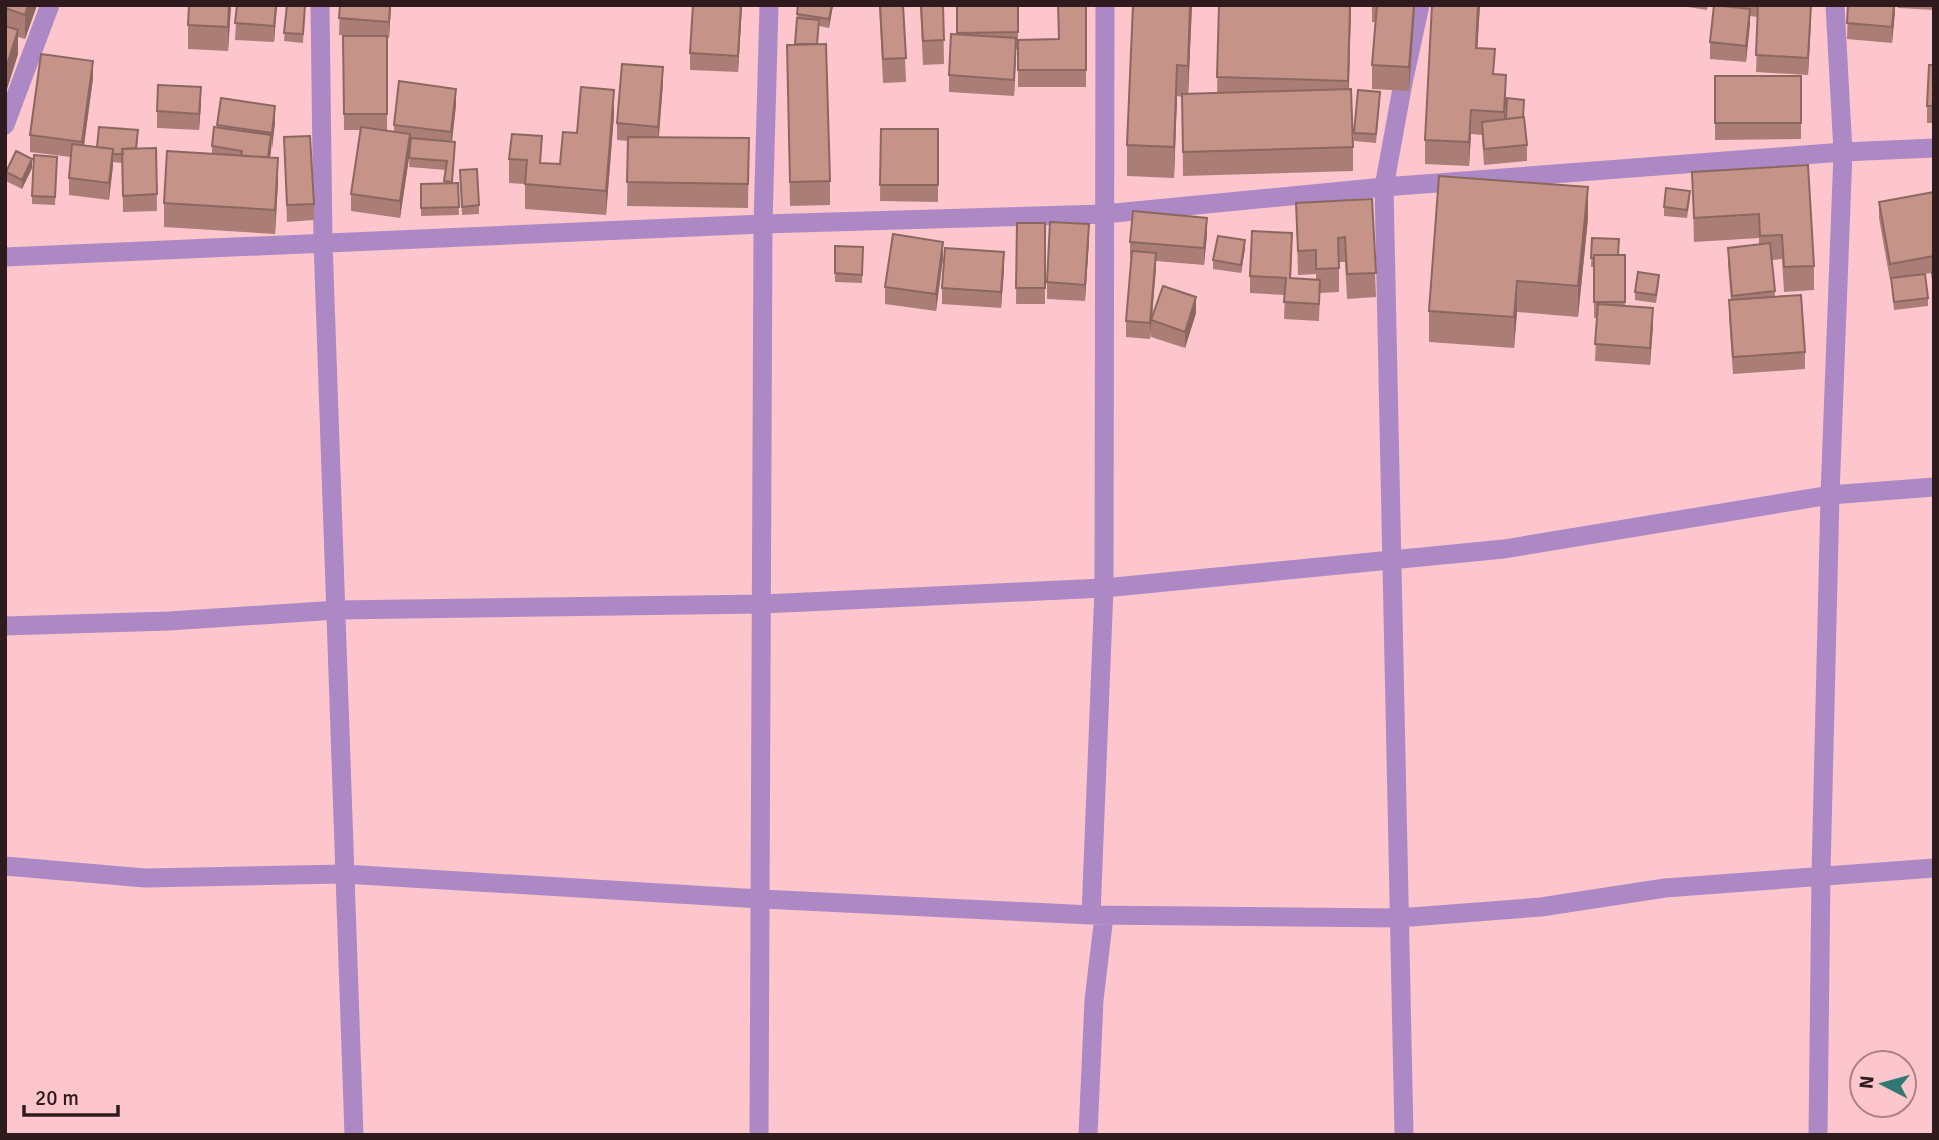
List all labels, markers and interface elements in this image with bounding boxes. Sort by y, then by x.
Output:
north arrow [1848,1049,1918,1119]
scale bar [24,1074,119,1118]
text: N [1854,1075,1880,1090]
text: 20 m [35,1085,79,1111]

